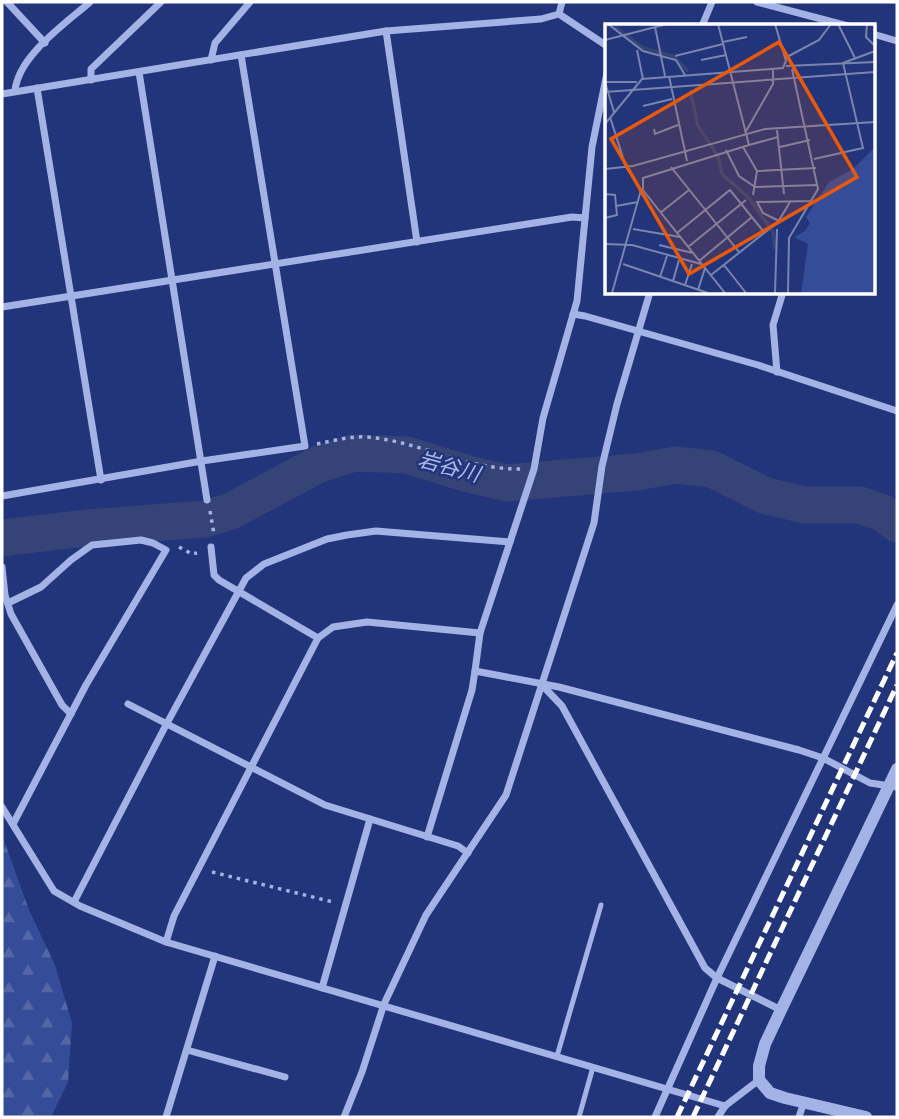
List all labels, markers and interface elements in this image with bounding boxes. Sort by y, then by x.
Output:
inset map [605,24,874,294]
water label: 岩谷川 [415,445,485,487]

